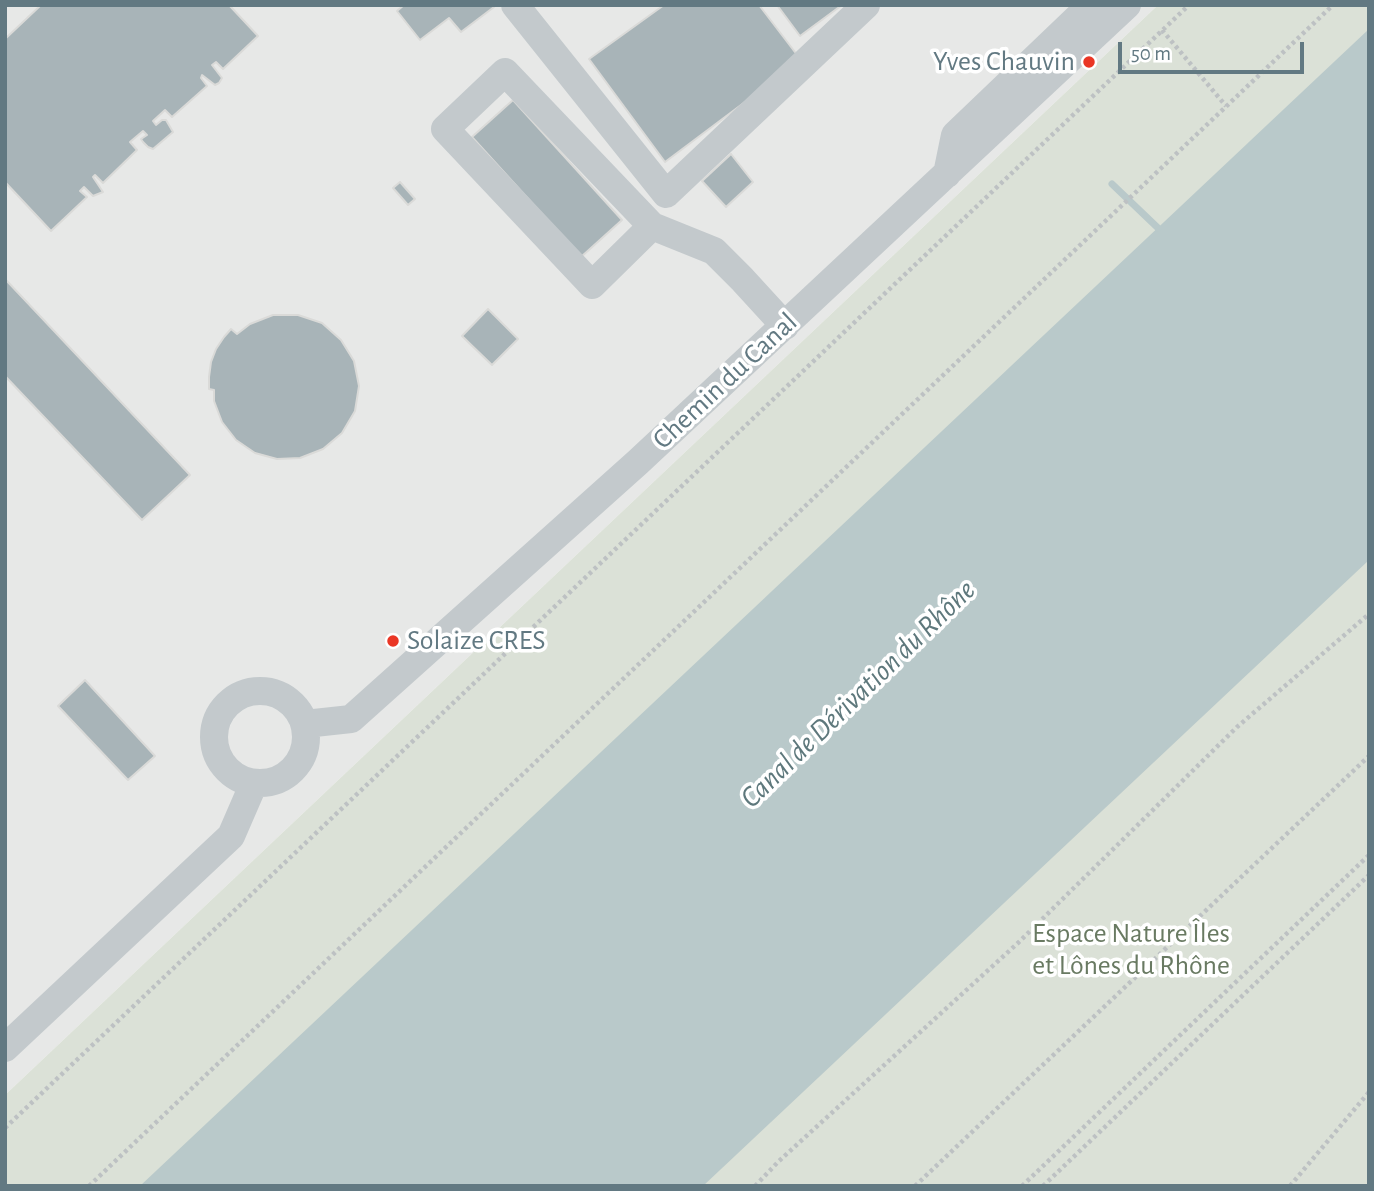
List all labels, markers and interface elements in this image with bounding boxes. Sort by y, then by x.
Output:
scale bar [1122,28,1308,72]
text: 50 m [1131,43,1171,64]
place label: Yves Chauvin [933,45,1075,79]
marker: Yves Chauvin [1081,54,1097,70]
street label: Chemin du Canal [646,306,804,456]
water label: Canal de Dérivation du Rhône [733,572,983,816]
place label: Solaize CRES [407,624,546,658]
marker: Solaize CRES [385,633,401,649]
park label: Espace Nature Îles et Lônes du Rhône [1032,917,1230,983]

